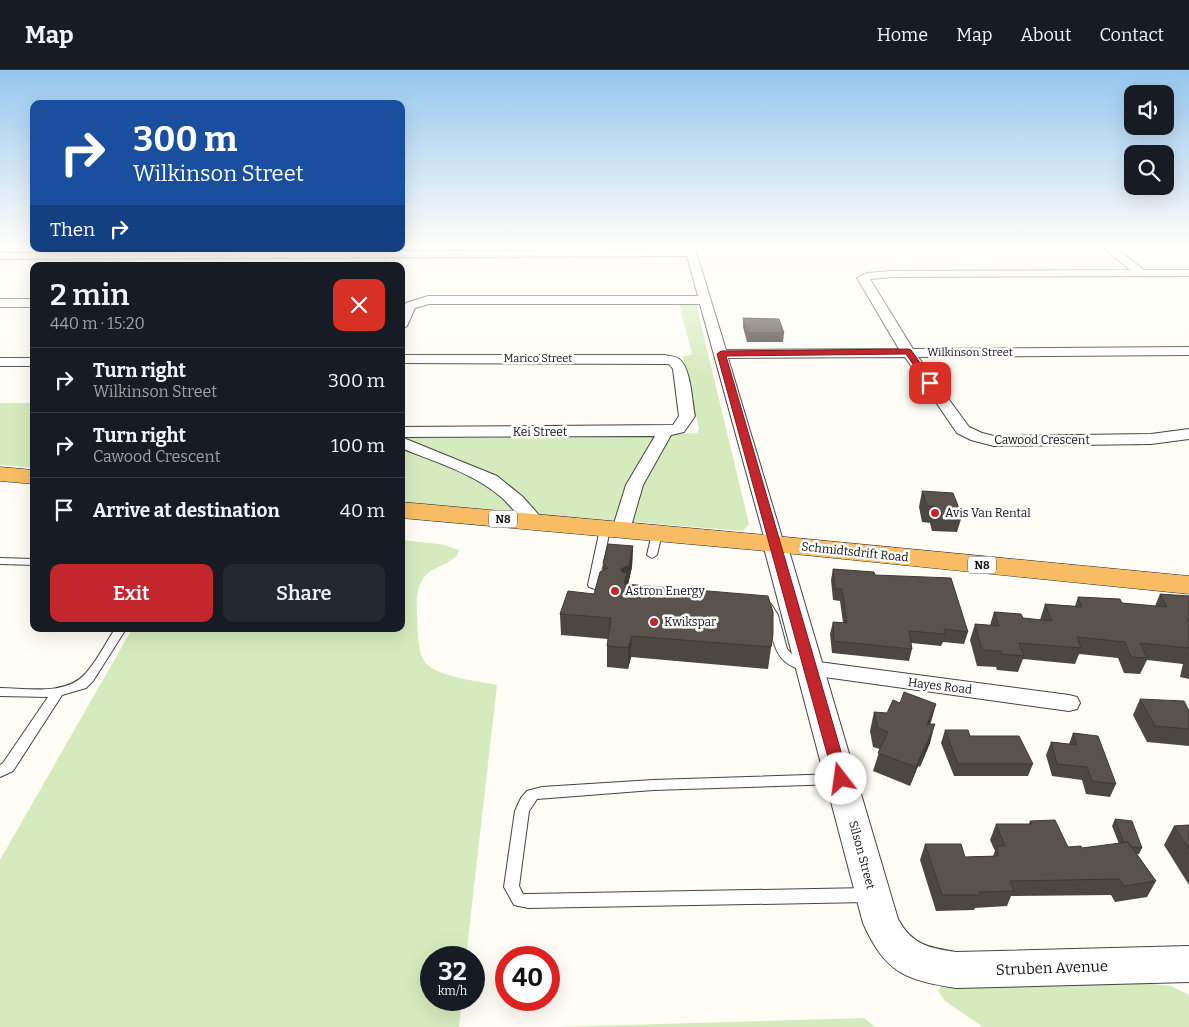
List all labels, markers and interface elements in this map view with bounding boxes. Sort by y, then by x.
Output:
text: Map [25,21,74,49]
text: Home [877,24,928,46]
text: Map [956,24,992,46]
text: About [1020,24,1071,46]
text: Contact [1099,24,1164,46]
map controls [1124,85,1174,195]
button: sound [1124,85,1174,135]
text: 300 m [133,118,237,160]
icon: right [50,120,115,185]
button: search [1124,145,1174,195]
text: Wilkinson Street [133,160,304,187]
icon: right [105,215,133,243]
text: Then [50,218,95,241]
text: 2 min [50,277,129,313]
button: close [333,279,385,331]
text: 440 m · 15:20 [50,314,145,333]
street label: Wilkinson Street [927,346,1013,359]
street label: Marico Street [504,352,572,365]
text: Turn right [93,359,186,382]
pin [909,362,951,404]
icon: right [50,366,78,394]
text: 300 m [328,369,385,392]
icon: arrive [916,369,944,397]
text: Wilkinson Street [93,382,217,401]
text: Turn right [93,424,186,447]
street label: Kei Street [513,425,568,439]
icon: right [50,431,78,459]
street label: Cawood Crescent [994,433,1090,447]
text: 100 m [331,434,385,457]
text: Cawood Crescent [93,447,220,466]
icon: arrive [50,496,78,524]
text: Arrive at destination [93,499,280,522]
text: 40 m [340,499,385,522]
place label: Avis Van Rental [945,506,1031,520]
marker: Avis Van Rental [929,507,941,519]
road number: N8 [489,510,517,528]
street label: Schmidtsdrift Road [801,539,909,565]
road number: N8 [968,556,996,574]
button: Exit [50,564,213,622]
button: Share [223,564,385,622]
place label: Astron Energy [625,584,705,598]
marker: Astron Energy [609,585,621,597]
place label: Kwikspar [664,615,717,629]
marker: Kwikspar [648,616,660,628]
street label: Hayes Road [907,675,973,697]
position arrow [814,752,866,804]
street label: Silson Street [846,819,878,891]
speed limit sign: 40 [495,946,560,1011]
text: 32 [438,957,467,987]
street label: Struben Avenue [996,957,1108,979]
text: km/h [438,984,467,998]

